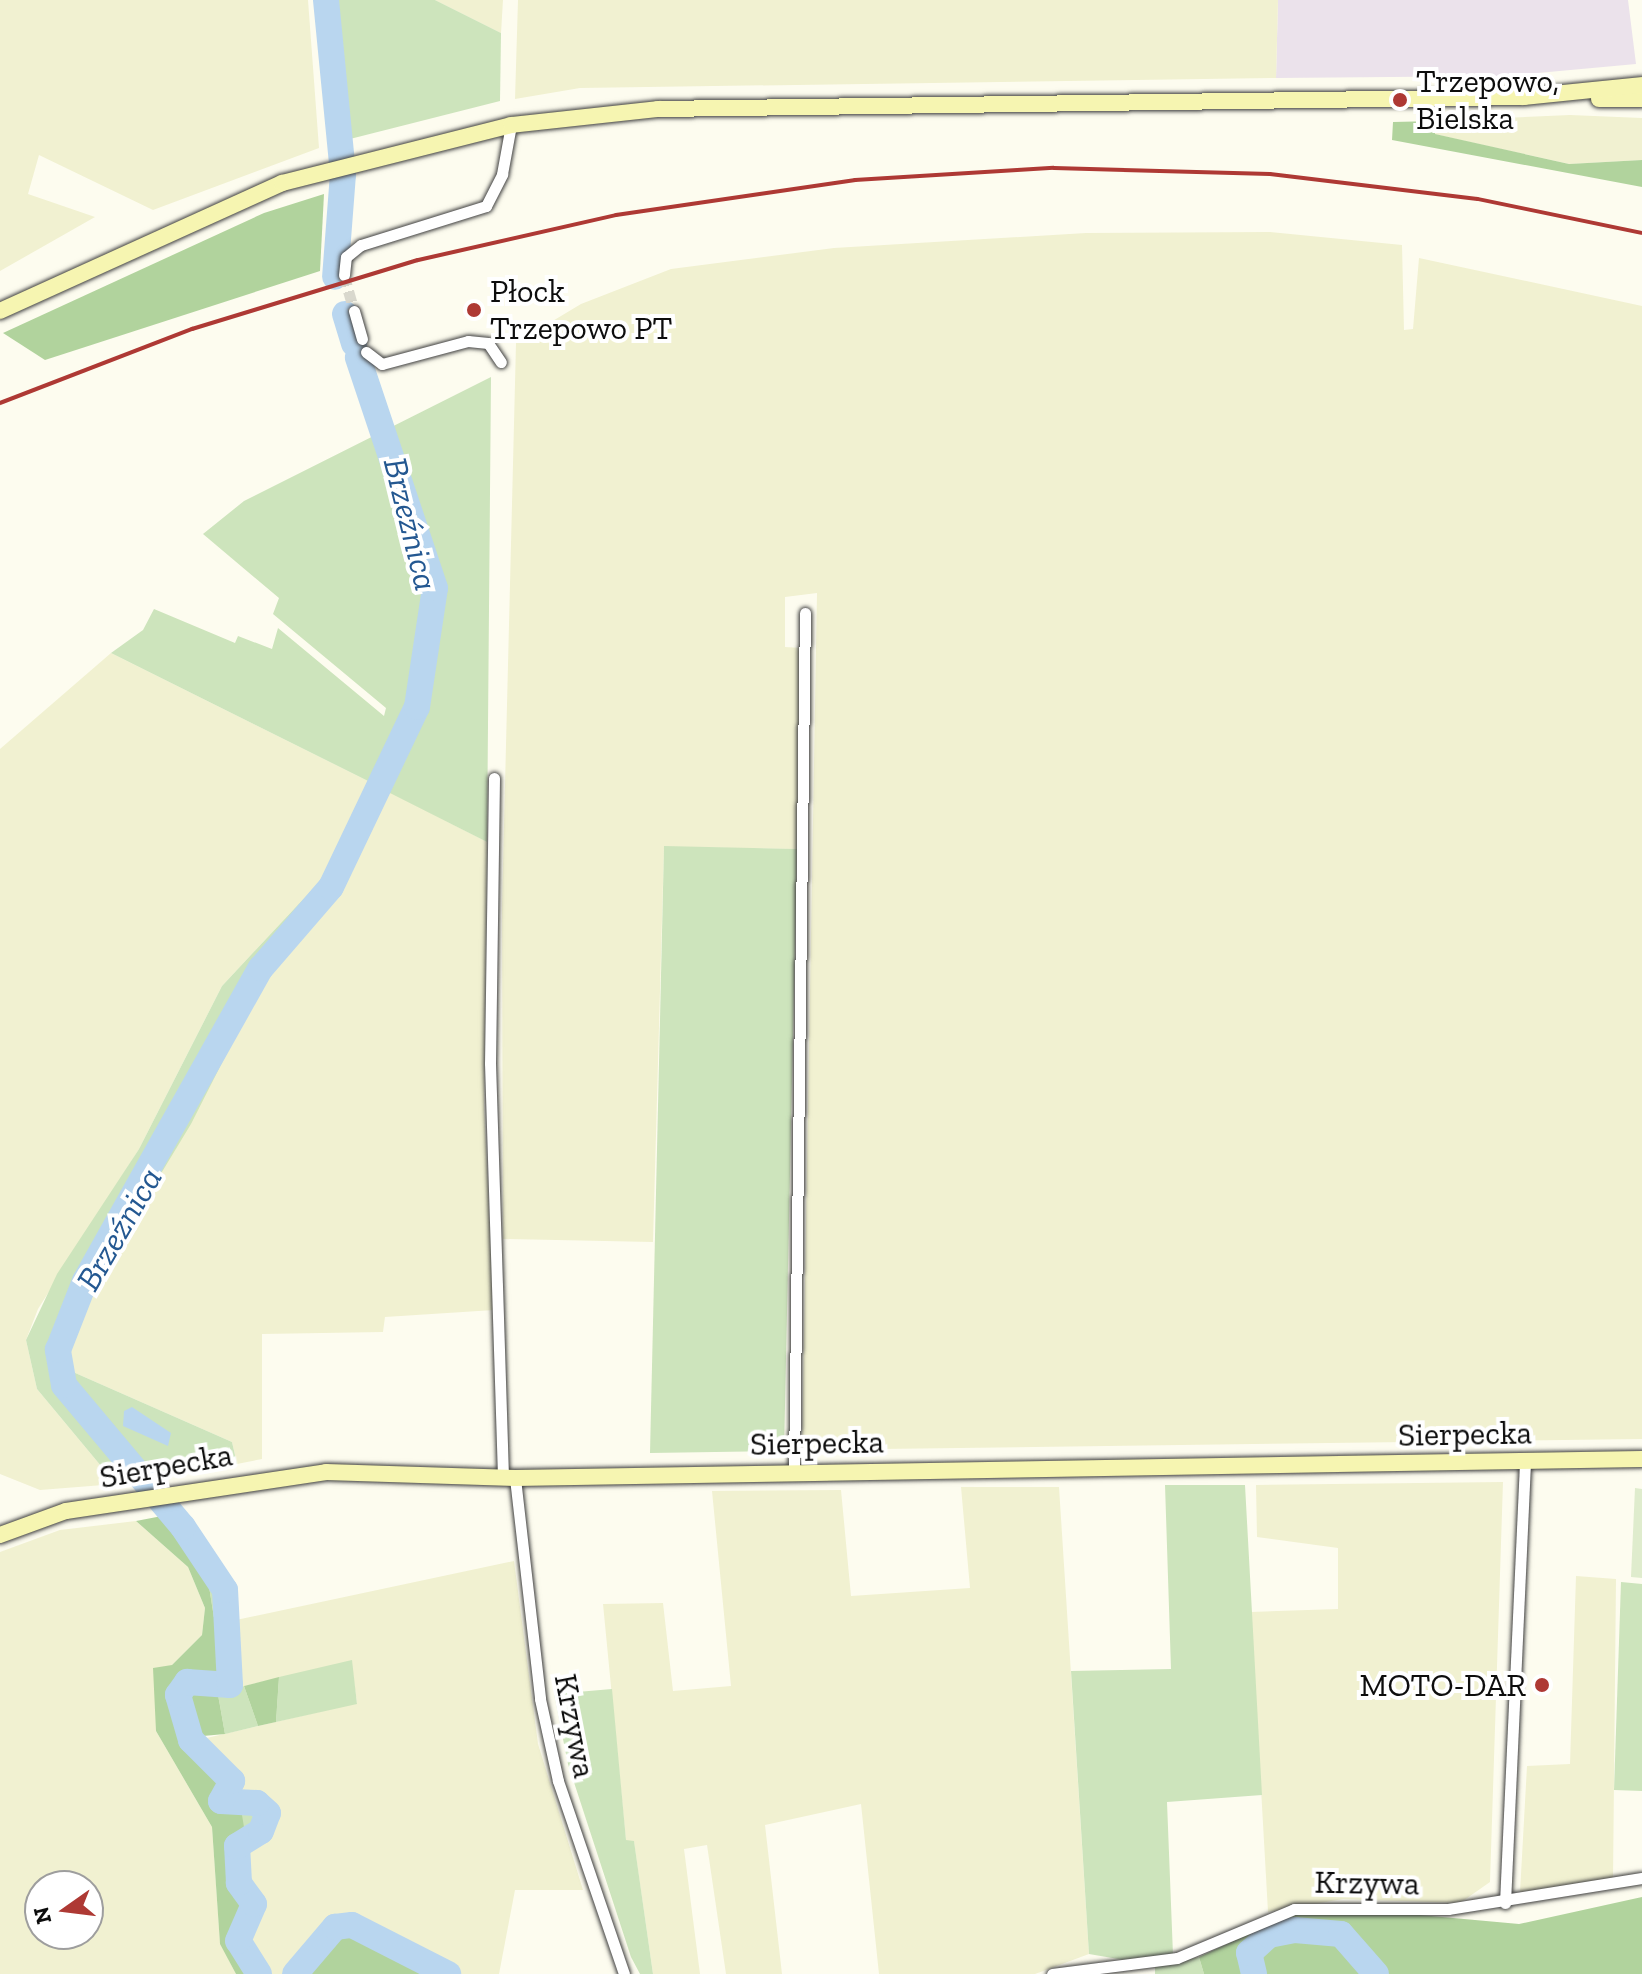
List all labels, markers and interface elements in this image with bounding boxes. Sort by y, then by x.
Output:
place label: Trzepowo, Bielska [1416,63,1559,138]
marker: Trzepowo, Bielska [1391,91,1409,109]
place label: Płock Trzepowo PT [490,273,672,348]
marker: Płock Trzepowo PT [465,301,483,319]
water label: Brzeźnica [375,453,447,595]
water label: Brzeźnica [67,1160,171,1298]
street label: Sierpecka [1398,1414,1532,1454]
street label: Sierpecka [750,1423,884,1463]
street label: Sierpecka [97,1435,235,1497]
place label: MOTO-DAR [1360,1666,1526,1704]
street label: Krzywa [546,1671,604,1781]
marker: MOTO-DAR [1533,1676,1551,1694]
street label: Krzywa [1314,1863,1420,1903]
north arrow [24,1870,104,1950]
text: N [27,1904,57,1927]

